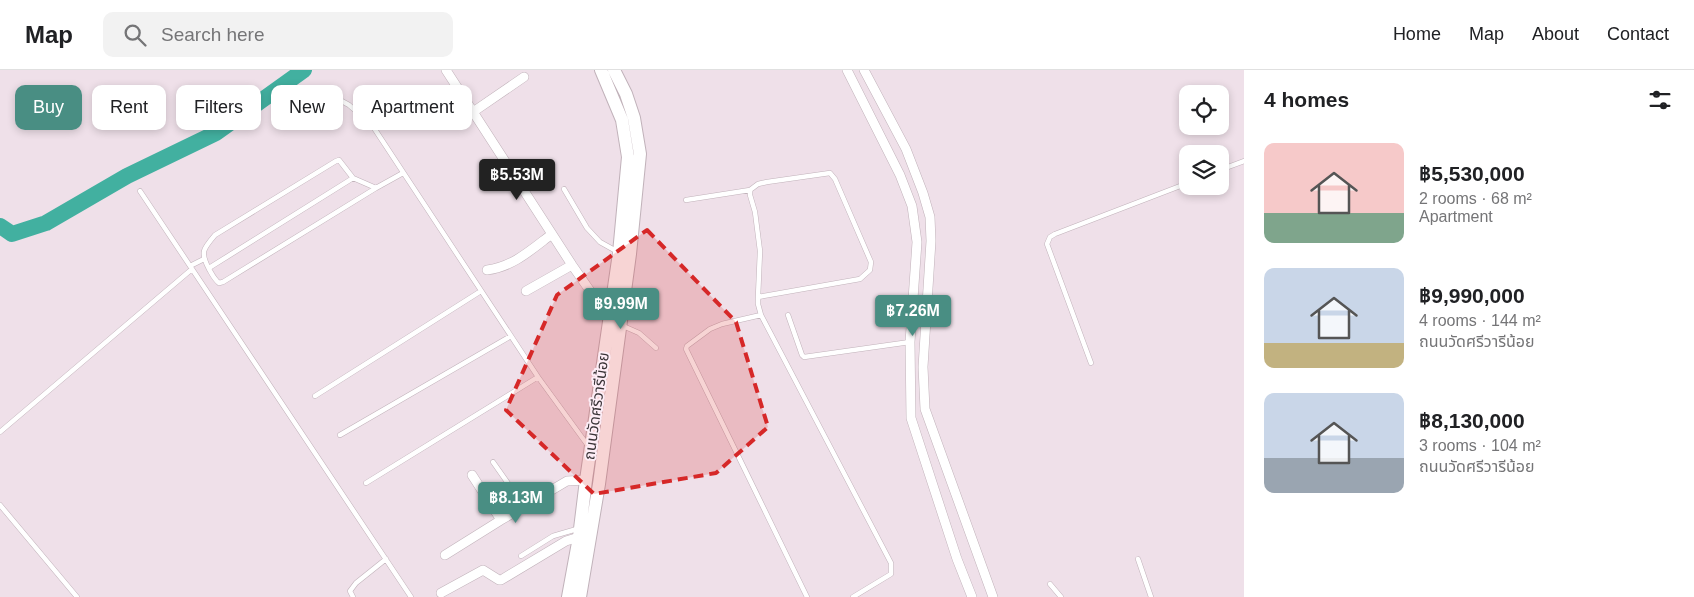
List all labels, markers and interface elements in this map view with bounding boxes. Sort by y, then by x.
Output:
search box [103,12,453,57]
text: Map [25,21,73,48]
icon: search [121,21,149,49]
text: Search here [161,24,265,45]
text: Home [1393,24,1441,44]
text: Map [1469,24,1504,44]
text: About [1532,24,1579,44]
text: Contact [1607,24,1669,44]
chip: Buy [15,85,82,130]
chip: Rent [92,85,166,130]
chip: Filters [176,85,261,130]
chip: New [271,85,343,130]
chip: Apartment [353,85,472,130]
map controls [1179,85,1229,195]
button: locate [1179,85,1229,135]
icon: filters [1646,86,1674,114]
text: 4 homes [1264,88,1349,111]
button: layers [1179,145,1229,195]
pin: ฿5.53M [476,158,558,201]
text: ฿5,530,000 [1419,162,1525,185]
icon: home [1304,163,1364,223]
text: ฿5.53M [490,166,544,183]
text: 2 rooms · 68 m² [1419,190,1532,207]
text: Apartment [1419,208,1493,225]
text: ฿9,990,000 [1419,284,1525,307]
pin: ฿9.99M [580,288,662,330]
icon: home [1304,288,1364,348]
pin: ฿7.26M [872,294,954,337]
text: ฿9.99M [594,295,648,312]
text: ฿7.26M [886,302,940,319]
text: 4 rooms · 144 m² [1419,312,1541,329]
text: ถนนวัดศรีวารีน้อย [1419,333,1535,350]
street label: ถนนวัดศรีวารีน้อย [580,351,612,461]
text: ฿8,130,000 [1419,409,1525,432]
icon: home [1304,413,1364,473]
text: 3 rooms · 104 m² [1419,437,1541,454]
text: ถนนวัดศรีวารีน้อย [1419,458,1535,475]
pin: ฿8.13M [475,482,557,524]
text: ฿8.13M [489,489,543,506]

